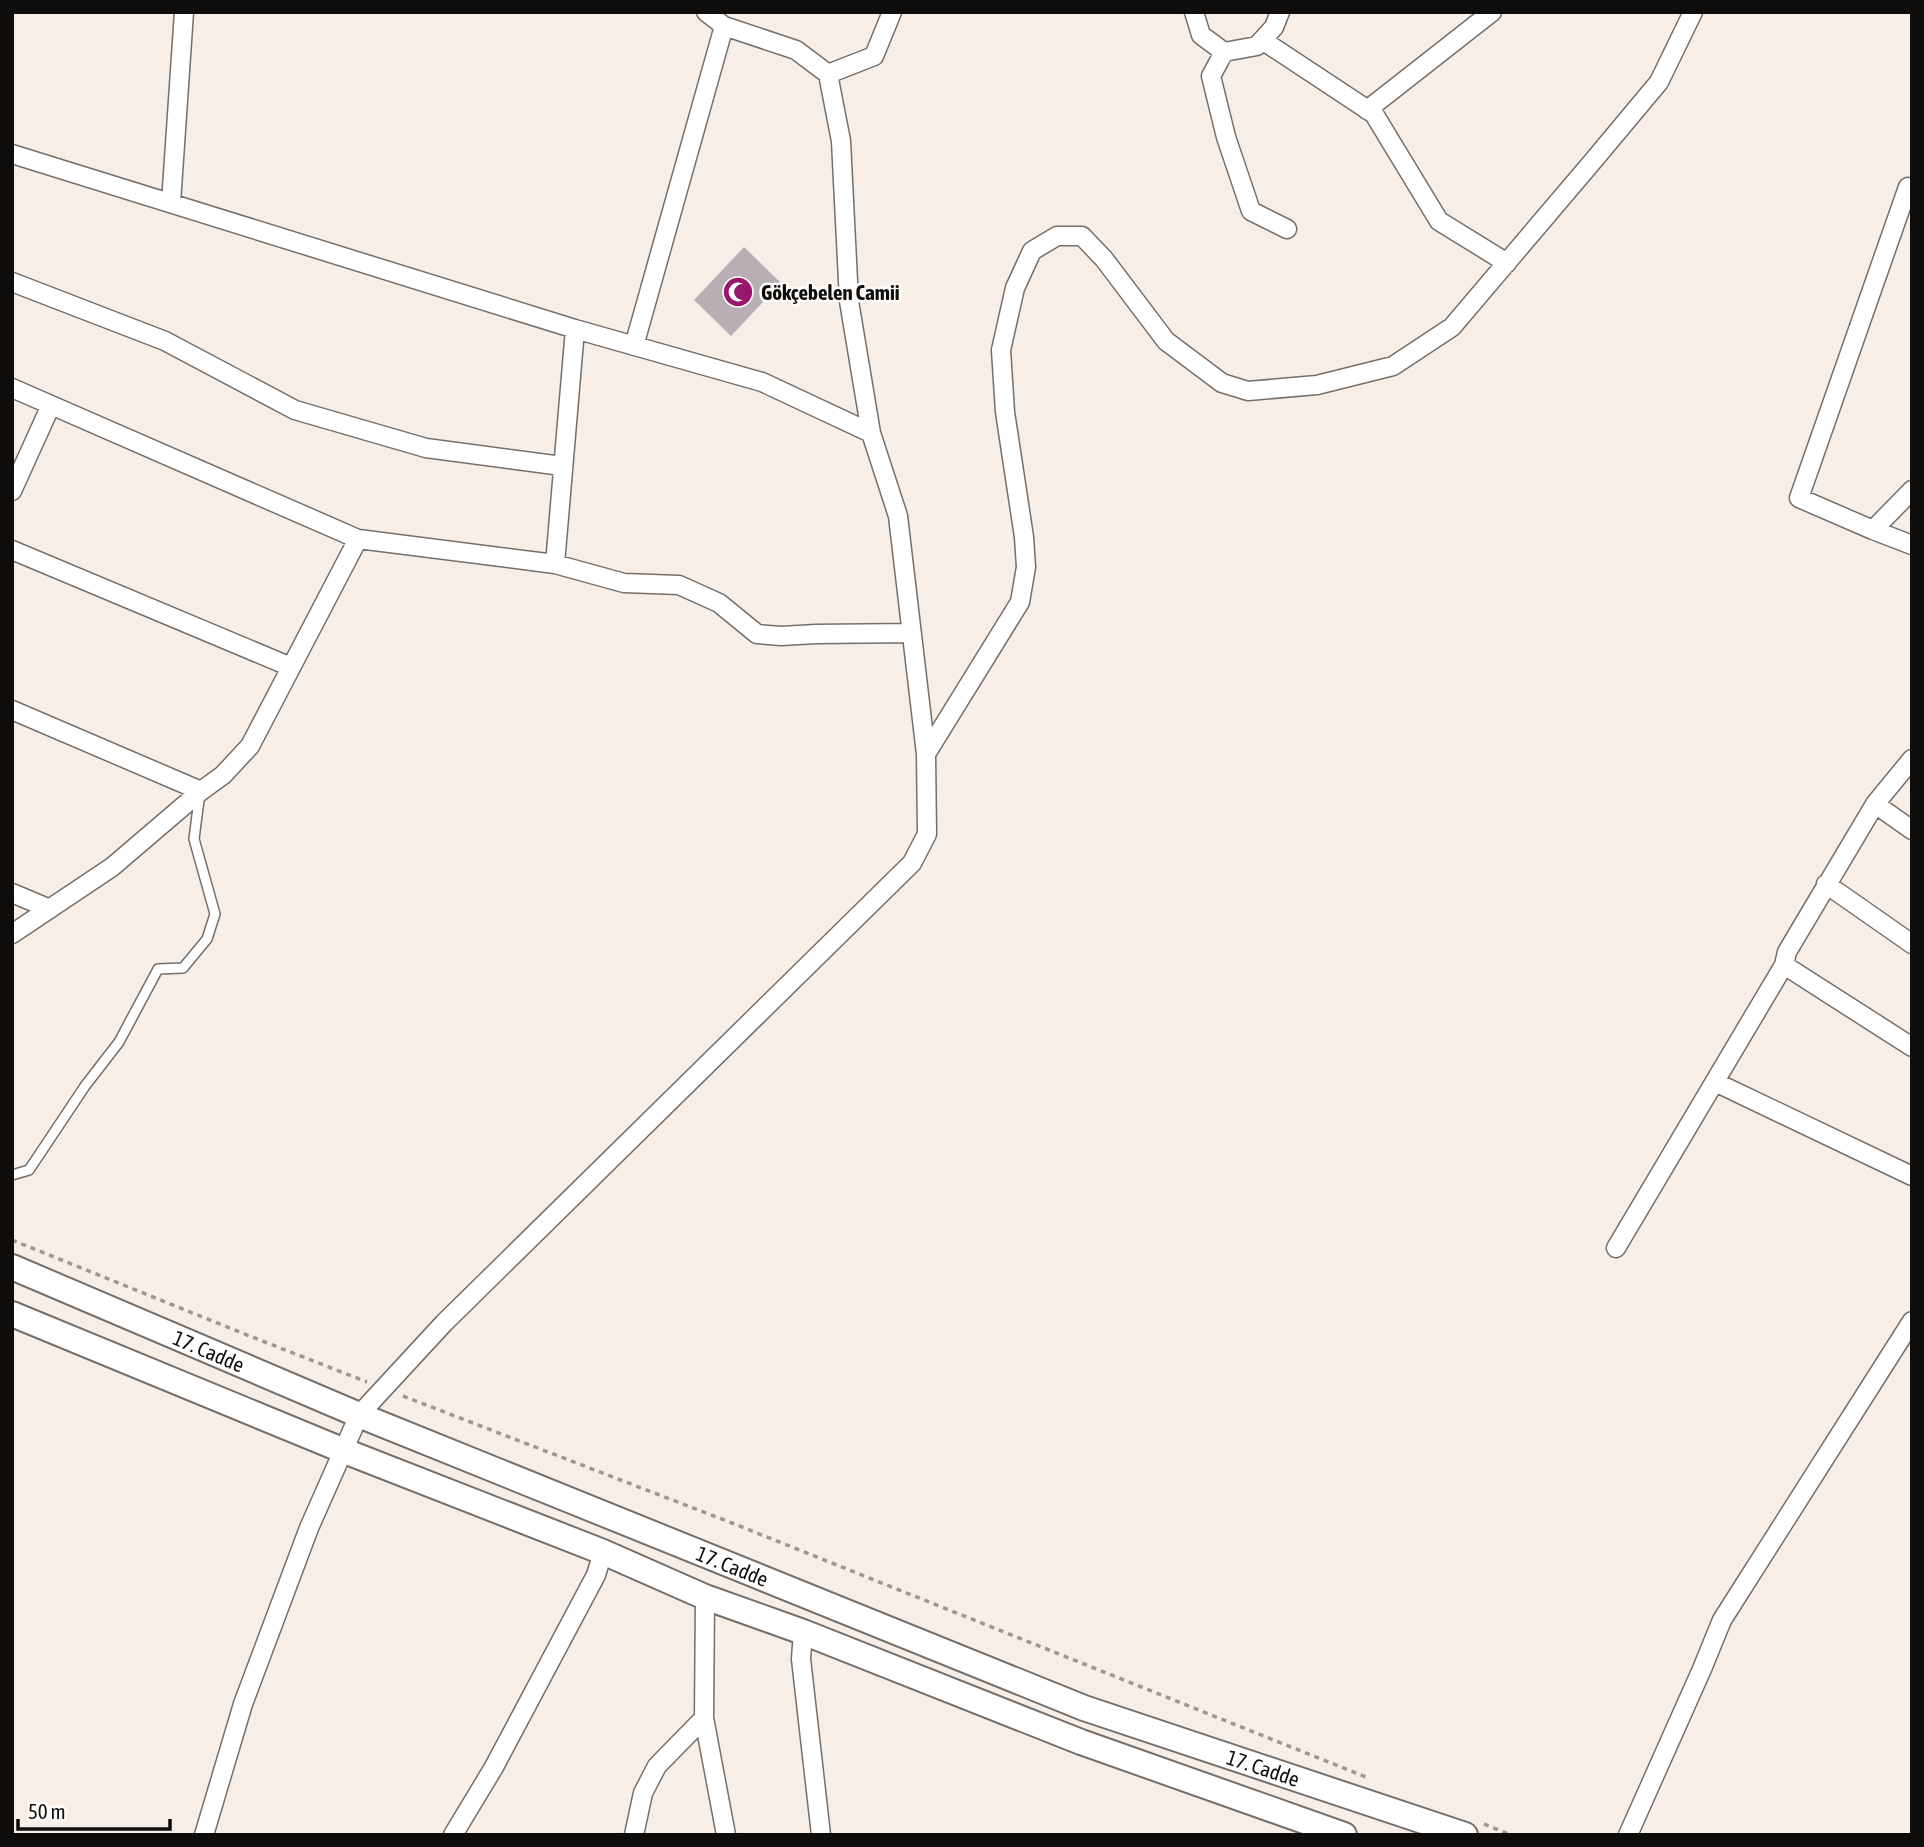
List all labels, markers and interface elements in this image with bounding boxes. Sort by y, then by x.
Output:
mosque icon: Gökçebelen Camii [721,275,755,309]
place label: Gökçebelen Camii [761,280,900,304]
street label: 17. Cadde [170,1325,248,1377]
street label: 17. Cadde [693,1541,772,1591]
street label: 17. Cadde [1224,1744,1303,1791]
scale bar [18,1787,170,1831]
text: 50 m [28,1799,66,1823]

